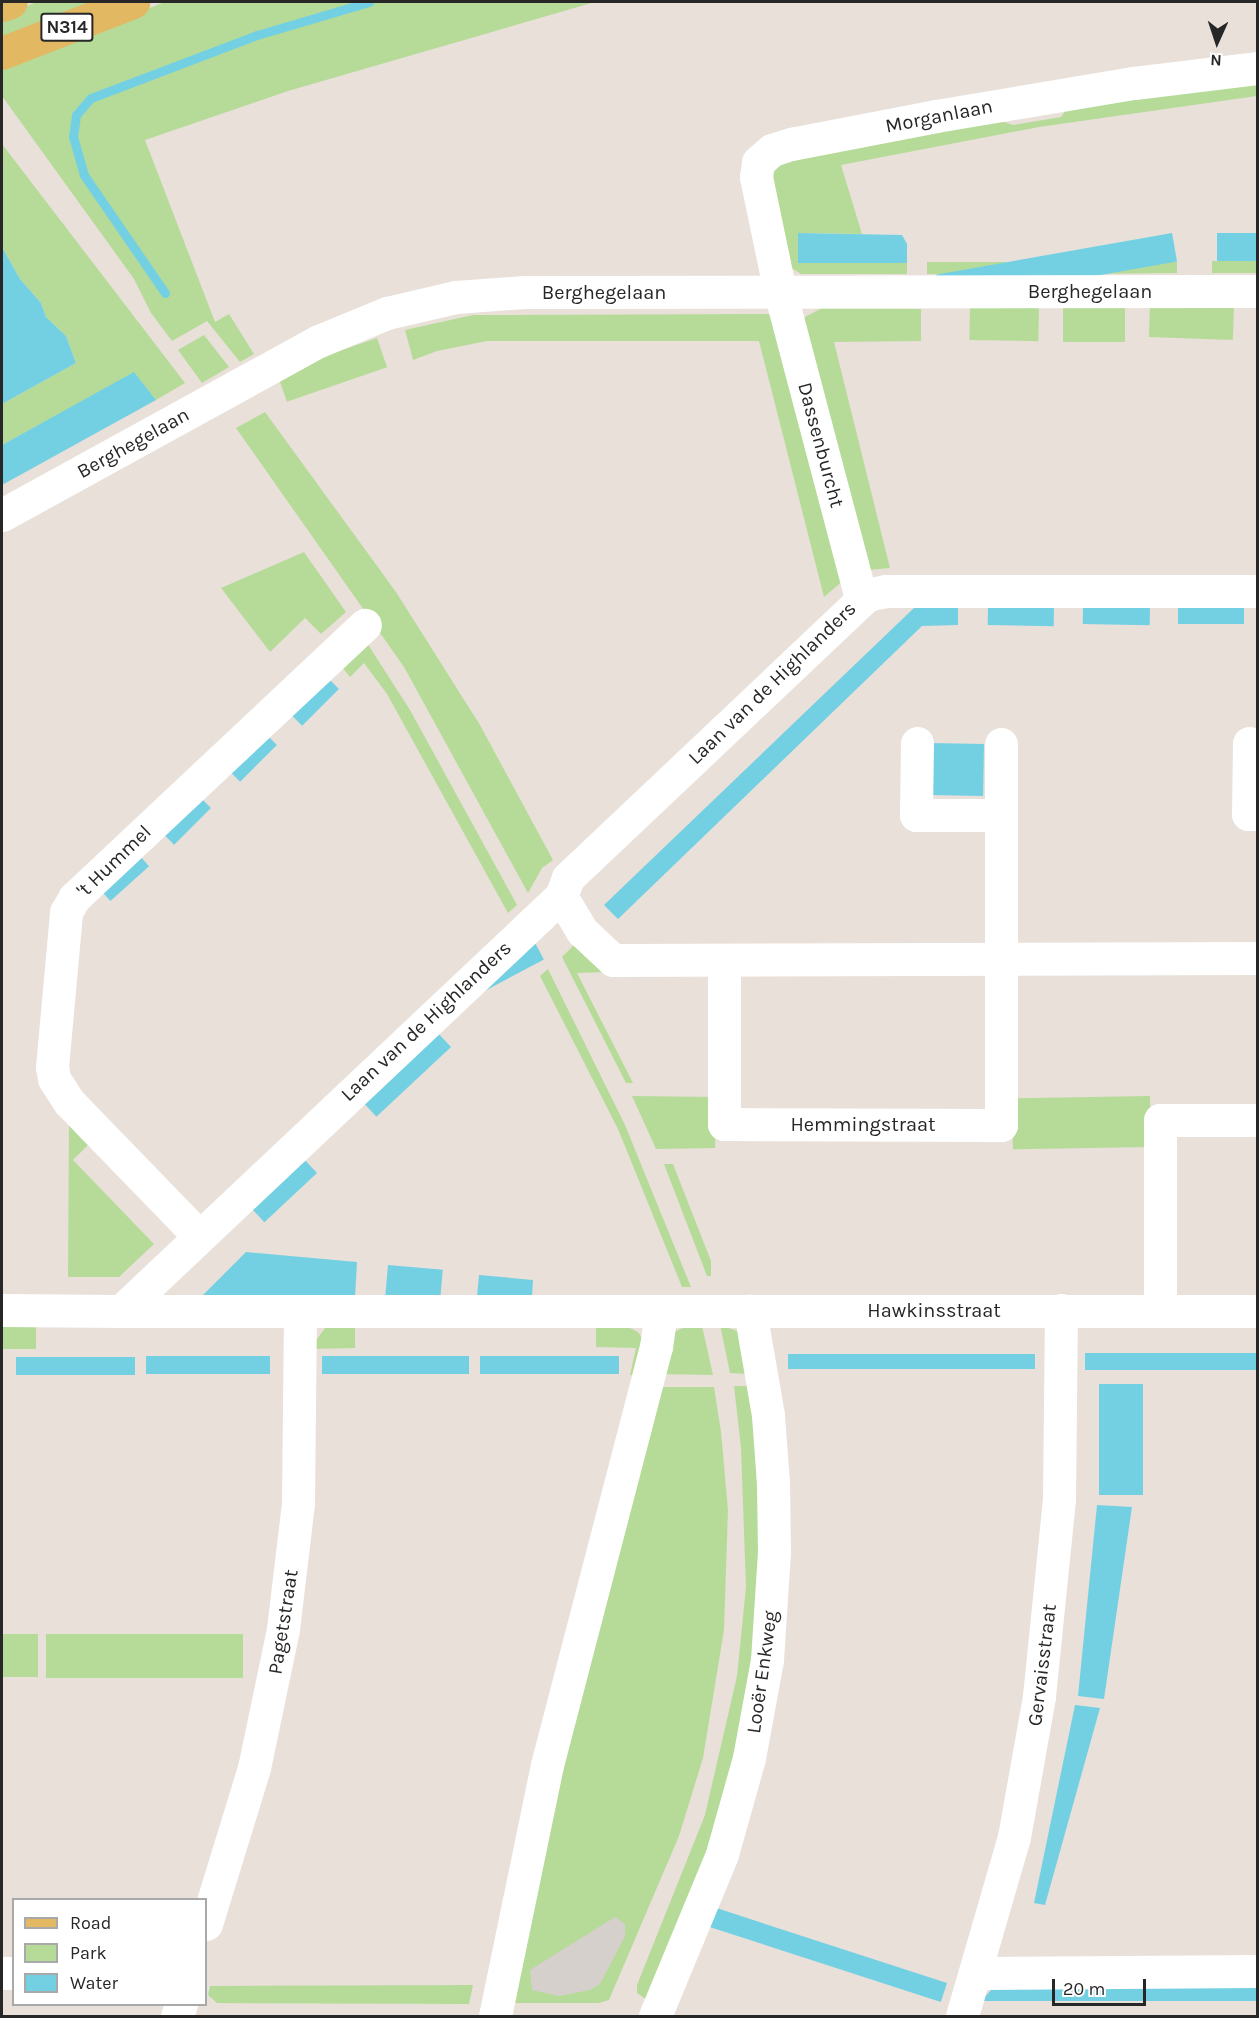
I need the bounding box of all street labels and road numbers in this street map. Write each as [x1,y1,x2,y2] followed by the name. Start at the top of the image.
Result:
[40,12,94,42] road number: N314
[883,94,995,138] street label: Morganlaan
[1028,279,1152,303] street label: Berghegelaan
[542,280,666,304] street label: Berghegelaan
[793,380,849,510] street label: Dassenburcht
[73,402,193,484] street label: Berghegelaan
[683,597,861,769] street label: Laan van de Highlanders
[72,820,156,902] street label: 't Hummel
[336,936,516,1106] street label: Laan van de Highlanders
[790,1112,936,1136] street label: Hemmingstraat
[867,1298,1001,1322] street label: Hawkinsstraat
[263,1568,303,1676] street label: Pagetstraat
[1023,1603,1061,1727] street label: Gervaisstraat
[741,1609,783,1735] street label: Looër Enkweg

